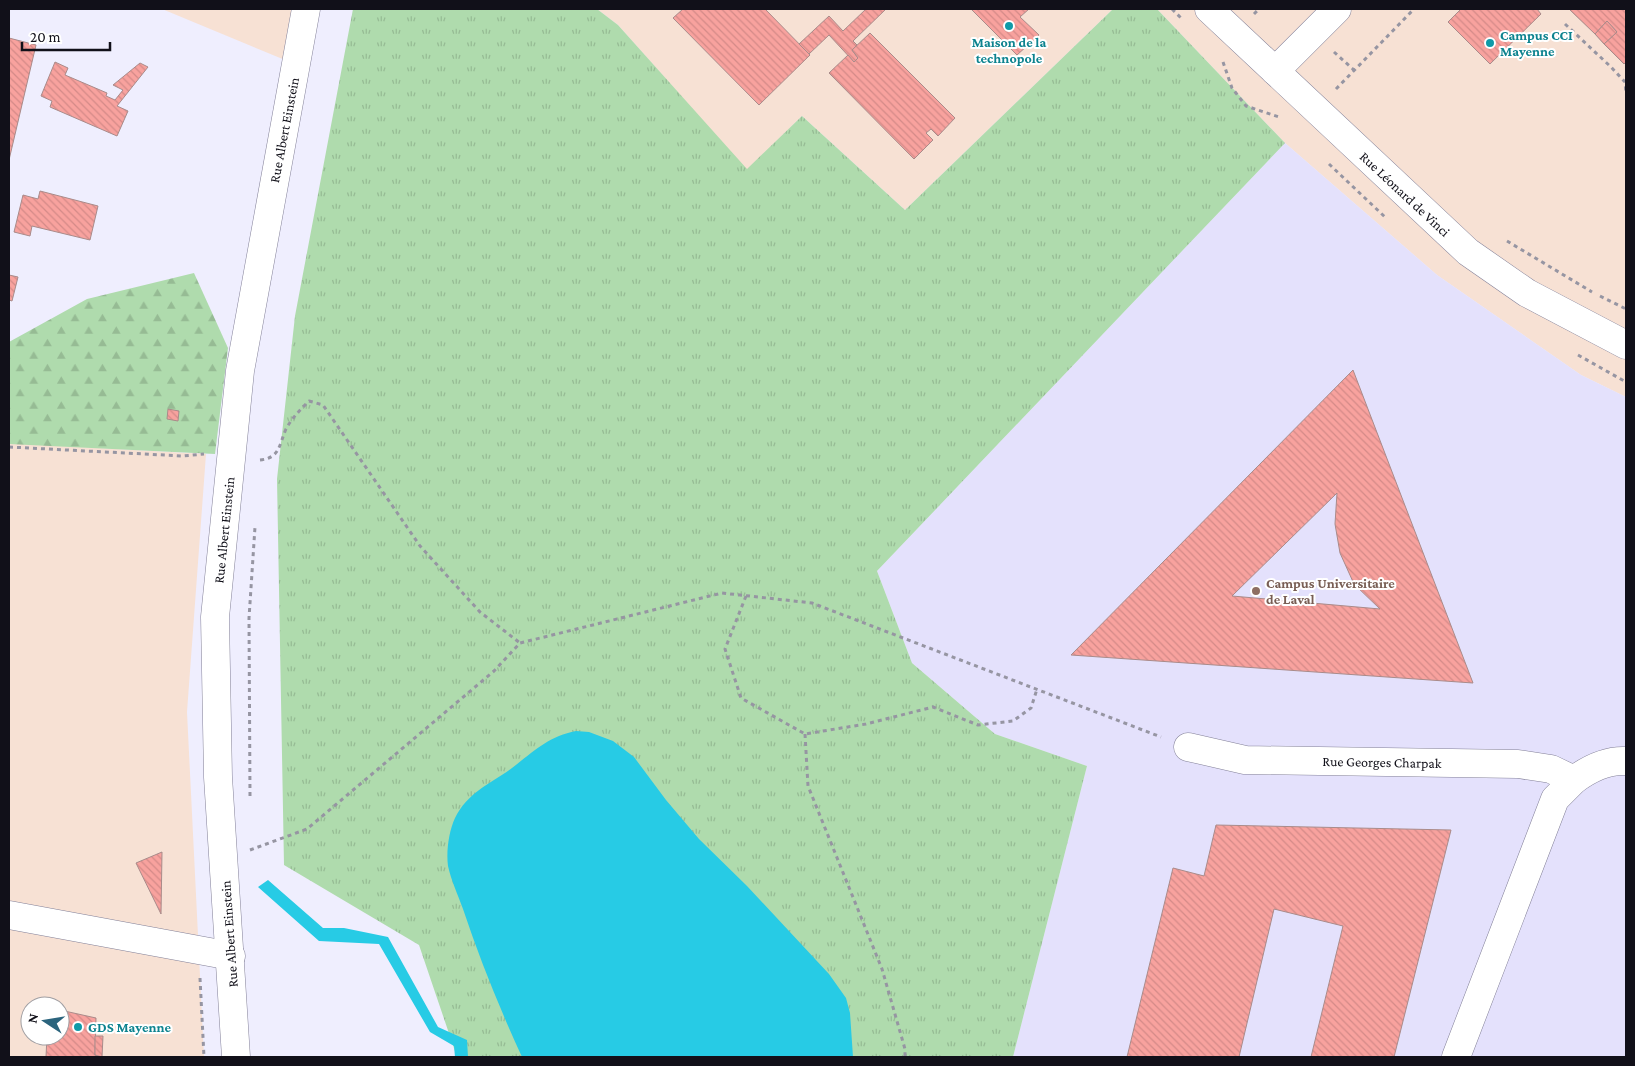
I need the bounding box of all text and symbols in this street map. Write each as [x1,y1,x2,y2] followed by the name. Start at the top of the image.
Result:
[22,20,110,52] scale bar
[1003,20,1015,32] marker: Maison de la technopole
[1500,27,1573,59] place label: Campus CCI Mayenne
[30,29,61,45] text: 20 m
[972,34,1046,66] place label: Maison de la technopole
[1484,37,1496,49] marker: Campus CCI Mayenne
[266,75,302,184] street label: Rue Albert Einstein
[1357,148,1454,240] street label: Rue Léonard de Vinci
[210,475,238,584] street label: Rue Albert Einstein
[1266,575,1395,607] place label: Campus Universitaire de Laval
[1250,585,1262,597] marker: Campus Universitaire de Laval
[1322,753,1442,771] street label: Rue Georges Charpak
[217,880,241,988] street label: Rue Albert Einstein
[20,996,70,1046] north arrow
[23,1012,41,1025] text: N
[88,1019,171,1035] place label: GDS Mayenne
[72,1021,84,1033] marker: GDS Mayenne

